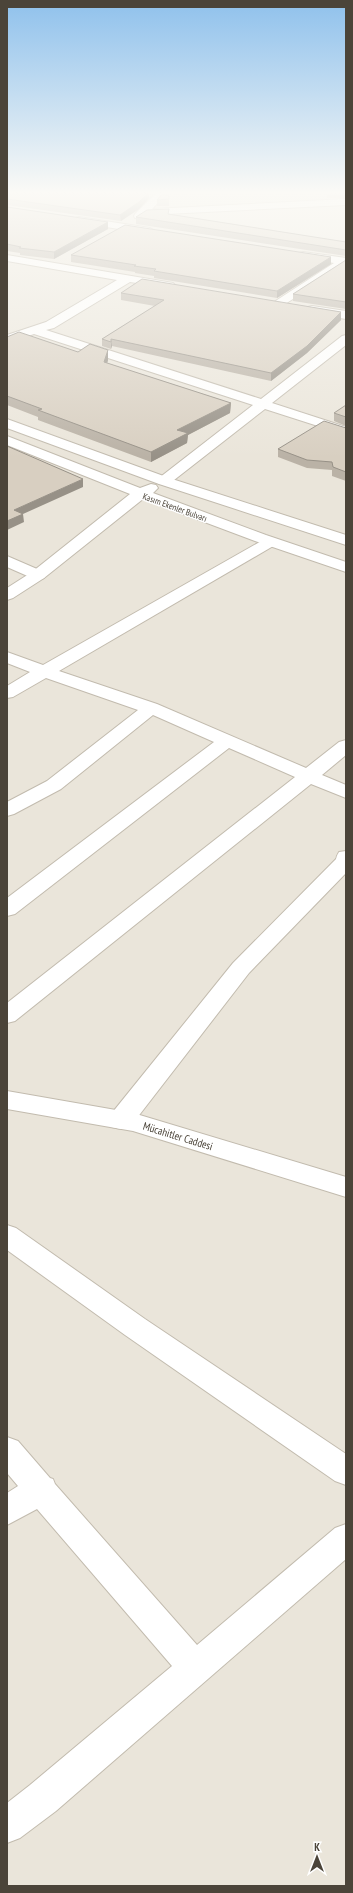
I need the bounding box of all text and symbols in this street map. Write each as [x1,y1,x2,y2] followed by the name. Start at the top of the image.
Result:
[141,490,209,524] street label: Kasım Ekenler Bulvarı
[141,1119,215,1153] street label: Mücahitler Caddesi
[297,1837,337,1877] north arrow
[314,1840,320,1854] text: K

